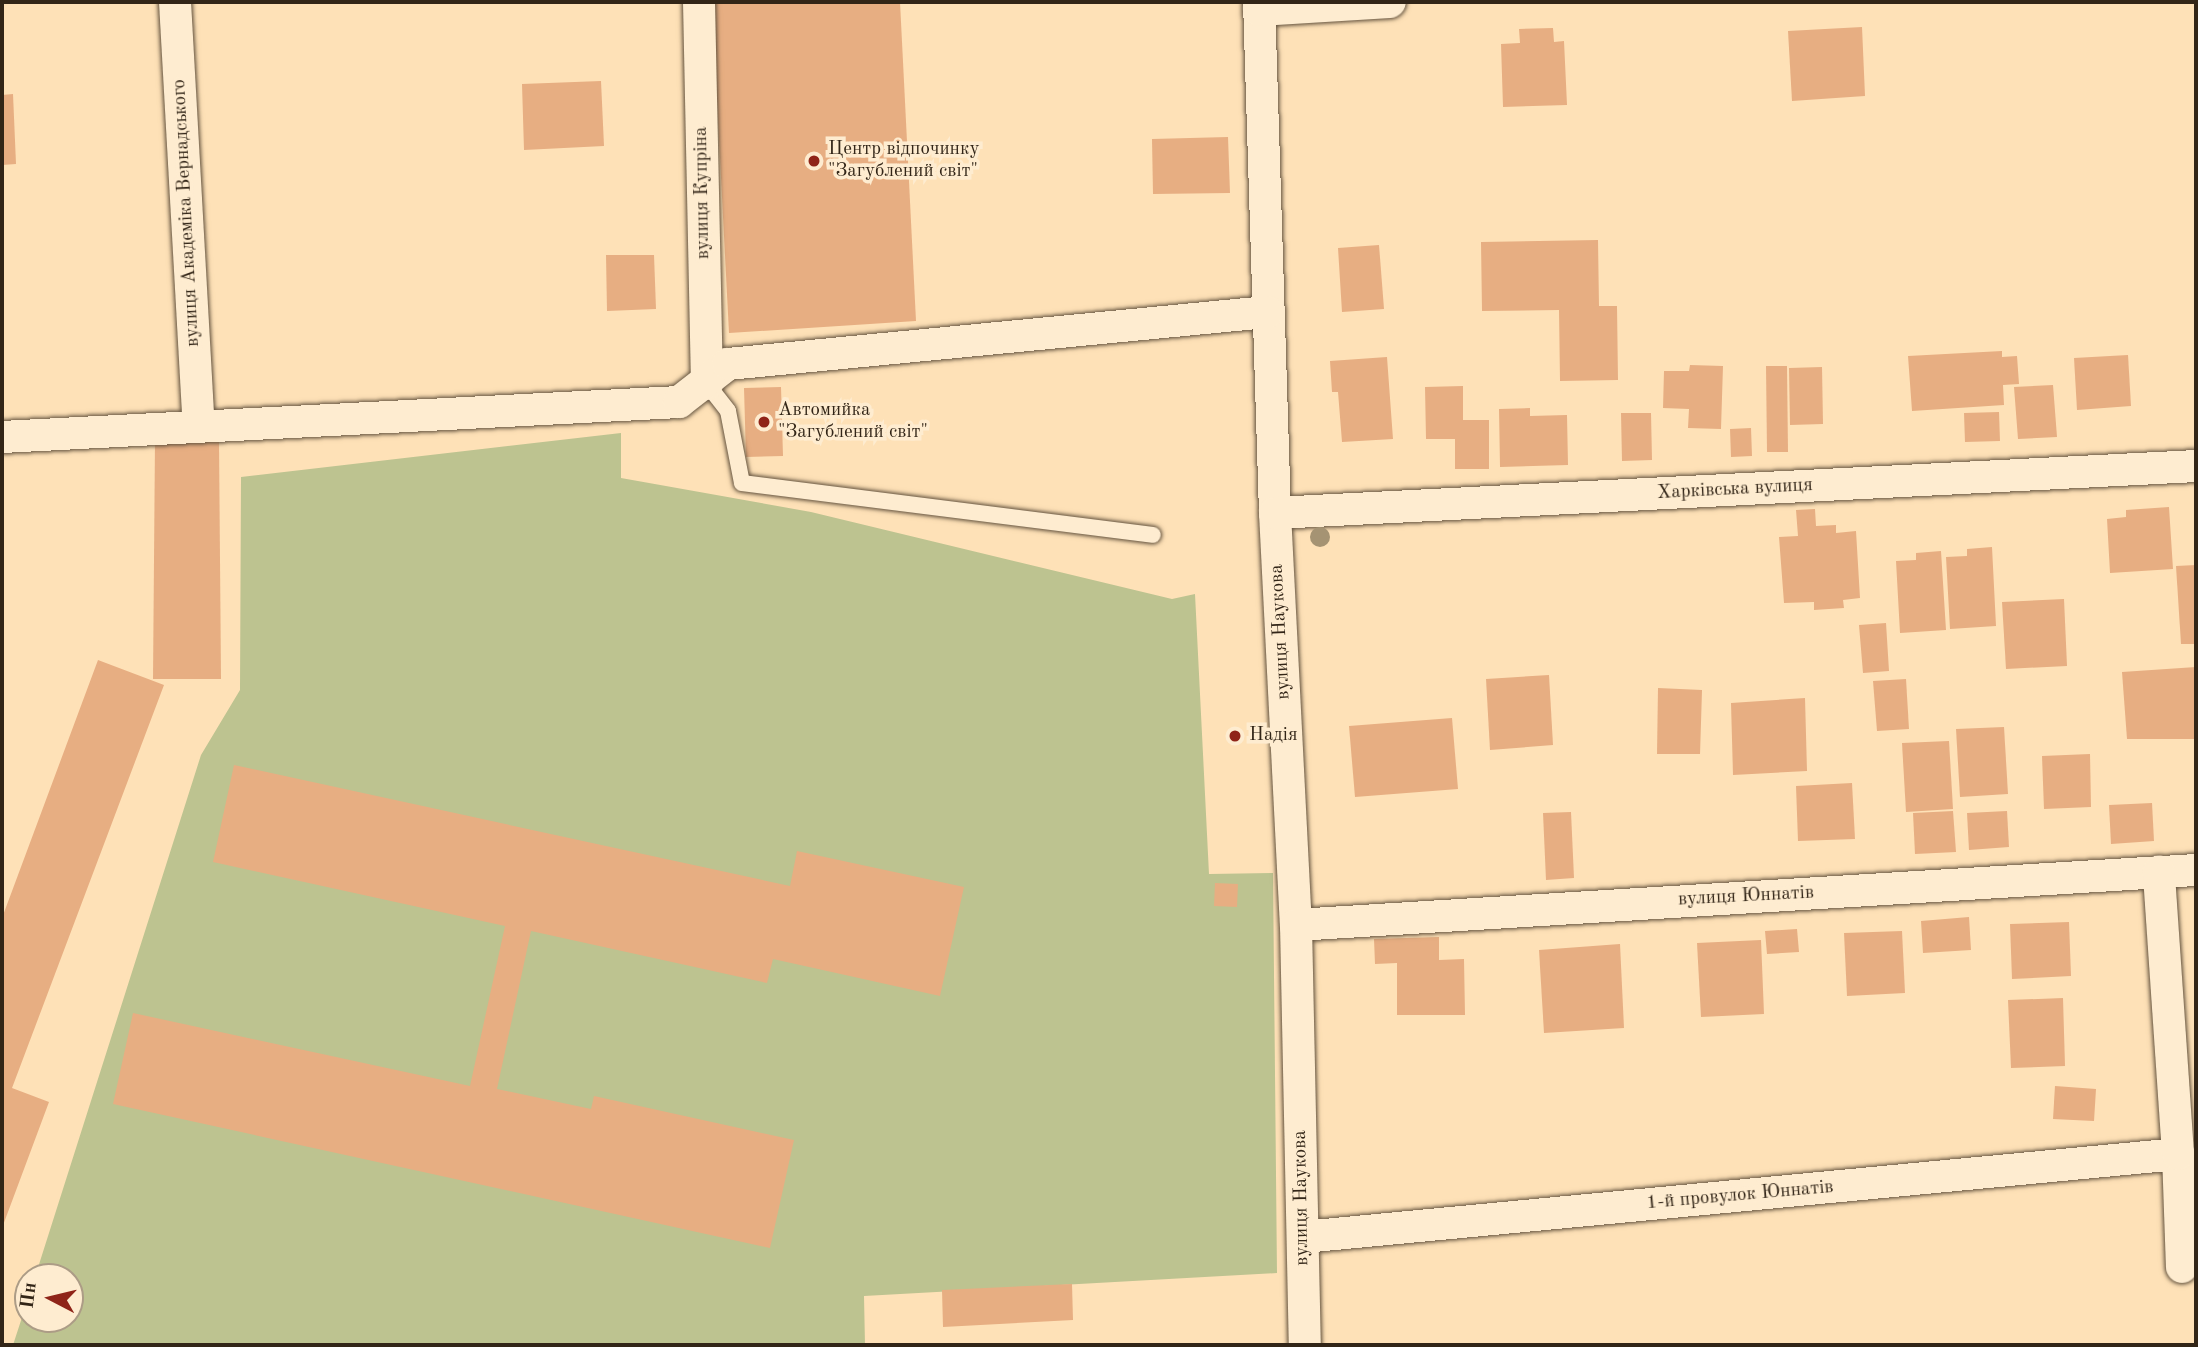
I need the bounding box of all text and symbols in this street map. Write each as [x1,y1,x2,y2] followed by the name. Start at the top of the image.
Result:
[169,79,205,347] street label: вулиця Академіка Вернадського
[690,127,716,259] street label: вулиця Купріна
[828,139,980,183] place label: Центр відпочинку "Загублений світ"
[806,153,822,169] marker: Центр відпочинку "Загублений світ"
[778,400,928,444] place label: Автомийка "Загублений світ"
[756,414,772,430] marker: Автомийка "Загублений світ"
[1657,475,1813,505] street label: Харківська вулиця
[1266,564,1296,700] street label: вулиця Наукова
[1249,725,1298,747] place label: Надія
[1227,728,1243,744] marker: Надія
[1677,882,1815,912] street label: вулиця Юннатів
[1289,1130,1315,1266] street label: вулиця Наукова
[1646,1176,1834,1216] street label: 1-й провулок Юннатів
[14,1263,84,1333] north arrow
[19,1281,41,1310] text: Пн

